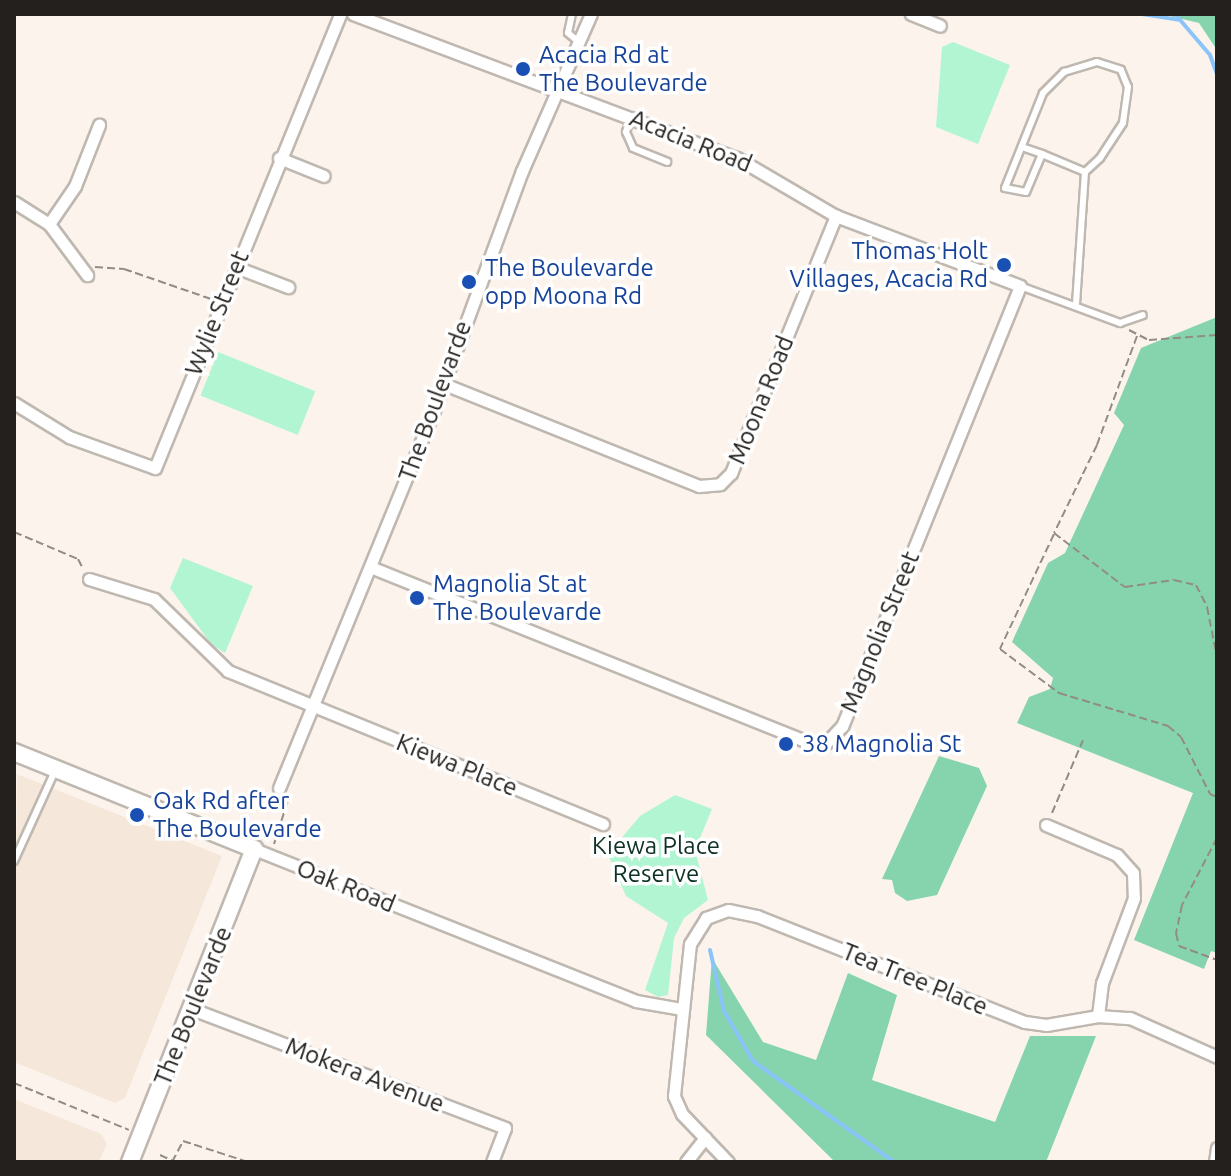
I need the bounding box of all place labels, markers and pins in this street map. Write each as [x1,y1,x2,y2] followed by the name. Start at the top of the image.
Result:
[539,41,708,97] place label: Acacia Rd at The Boulevarde
[514,60,532,78] marker: Acacia Rd at The Boulevarde
[790,237,988,293] place label: Thomas Holt Villages, Acacia Rd
[485,254,654,310] place label: The Boulevarde opp Moona Rd
[995,256,1013,274] marker: Thomas Holt Villages, Acacia Rd
[460,273,478,291] marker: The Boulevarde opp Moona Rd
[433,570,602,626] place label: Magnolia St at The Boulevarde
[408,589,426,607] marker: Magnolia St at The Boulevarde
[802,730,961,758] place label: 38 Magnolia St
[777,735,795,753] marker: 38 Magnolia St
[153,787,322,843] place label: Oak Rd after The Boulevarde
[128,806,146,824] marker: Oak Rd after The Boulevarde

